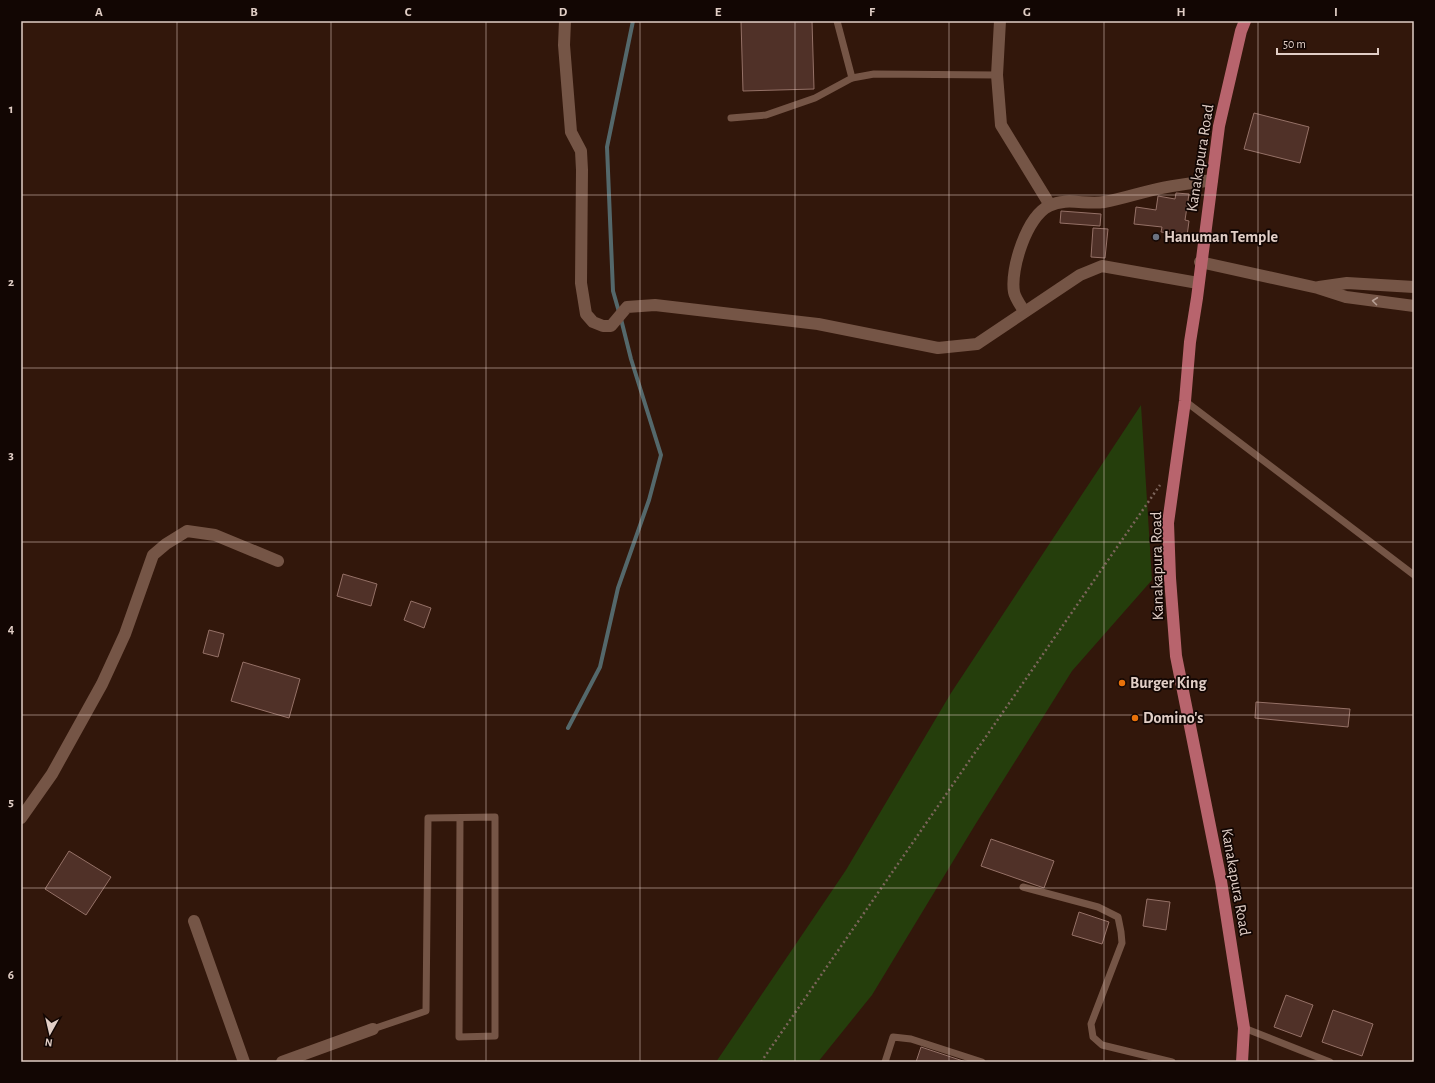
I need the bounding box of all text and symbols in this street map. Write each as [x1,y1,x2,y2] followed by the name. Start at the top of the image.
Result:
[95,6,103,19] text: A
[250,6,258,19] text: B
[405,6,412,19] text: C
[559,6,568,19] text: D
[715,6,722,19] text: E
[869,6,876,19] text: F
[1023,6,1031,19] text: G
[1176,6,1186,19] text: H
[1334,6,1338,19] text: I
[1277,30,1378,56] scale bar
[1283,38,1306,50] text: 50 m
[9,103,13,116] text: 1
[1184,103,1216,213] street label: Kanakapura Road
[1164,229,1279,245] place label: Hanuman Temple
[1151,232,1161,242] marker: Hanuman Temple
[8,276,14,289] text: 2
[1372,297,1378,306] one-way arrow
[8,449,14,462] text: 3
[1148,511,1166,621] street label: Kanakapura Road
[8,623,15,636] text: 4
[1130,675,1207,691] place label: Burger King
[1117,678,1127,688] marker: Burger King
[1143,710,1203,726] place label: Domino's
[1130,713,1140,723] marker: Domino's
[8,796,14,809] text: 5
[1219,827,1253,937] street label: Kanakapura Road
[8,969,14,982] text: 6
[30,1013,70,1053] north arrow
[44,1036,53,1048] text: N

